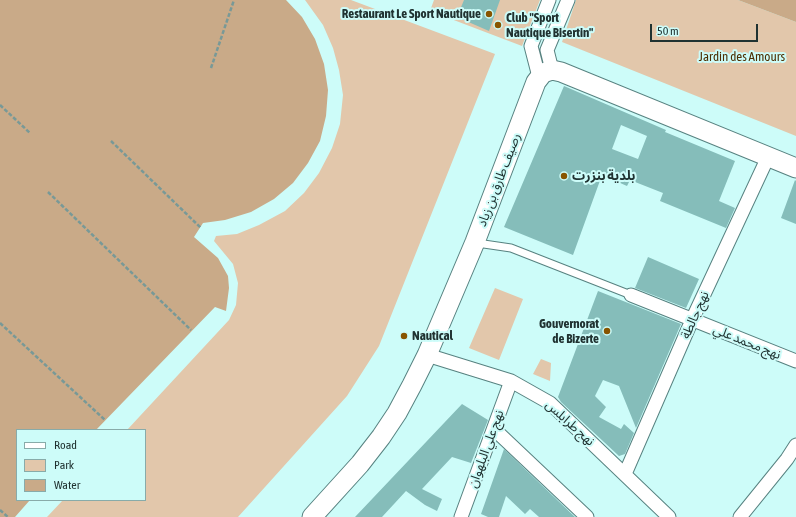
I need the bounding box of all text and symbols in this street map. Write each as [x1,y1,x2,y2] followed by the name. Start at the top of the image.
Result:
[342,6,481,22] place label: Restaurant Le Sport Nautique
[484,9,494,19] marker: Restaurant Le Sport Nautique
[506,10,593,41] place label: Club "Sport Nautique Bisertin"
[652,16,760,42] scale bar
[493,20,503,30] marker: Club "Sport Nautique Bisertin"
[657,24,679,38] text: 50 m
[699,49,785,65] park label: Jardin des Amours
[474,131,524,229] street label: رصيف طارق بن زياد
[572,168,635,184] place label: بلدية بنزرت
[559,171,569,181] marker: بلدية بنزرت
[678,289,712,341] street label: نهج جالطة
[539,316,599,347] place label: Gouvernorat de Bizerte
[711,321,783,363] street label: نهج محمد علي
[602,326,612,336] marker: Gouvernorat de Bizerte
[412,328,453,344] place label: Nautical
[399,331,409,341] marker: Nautical
[542,397,598,449] street label: نهج طرابلس
[465,408,507,490] street label: نهج علي البلهوان
[16,429,146,501] legend
[54,438,77,452] text: Road
[54,458,74,472] text: Park
[54,478,80,492] text: Water

